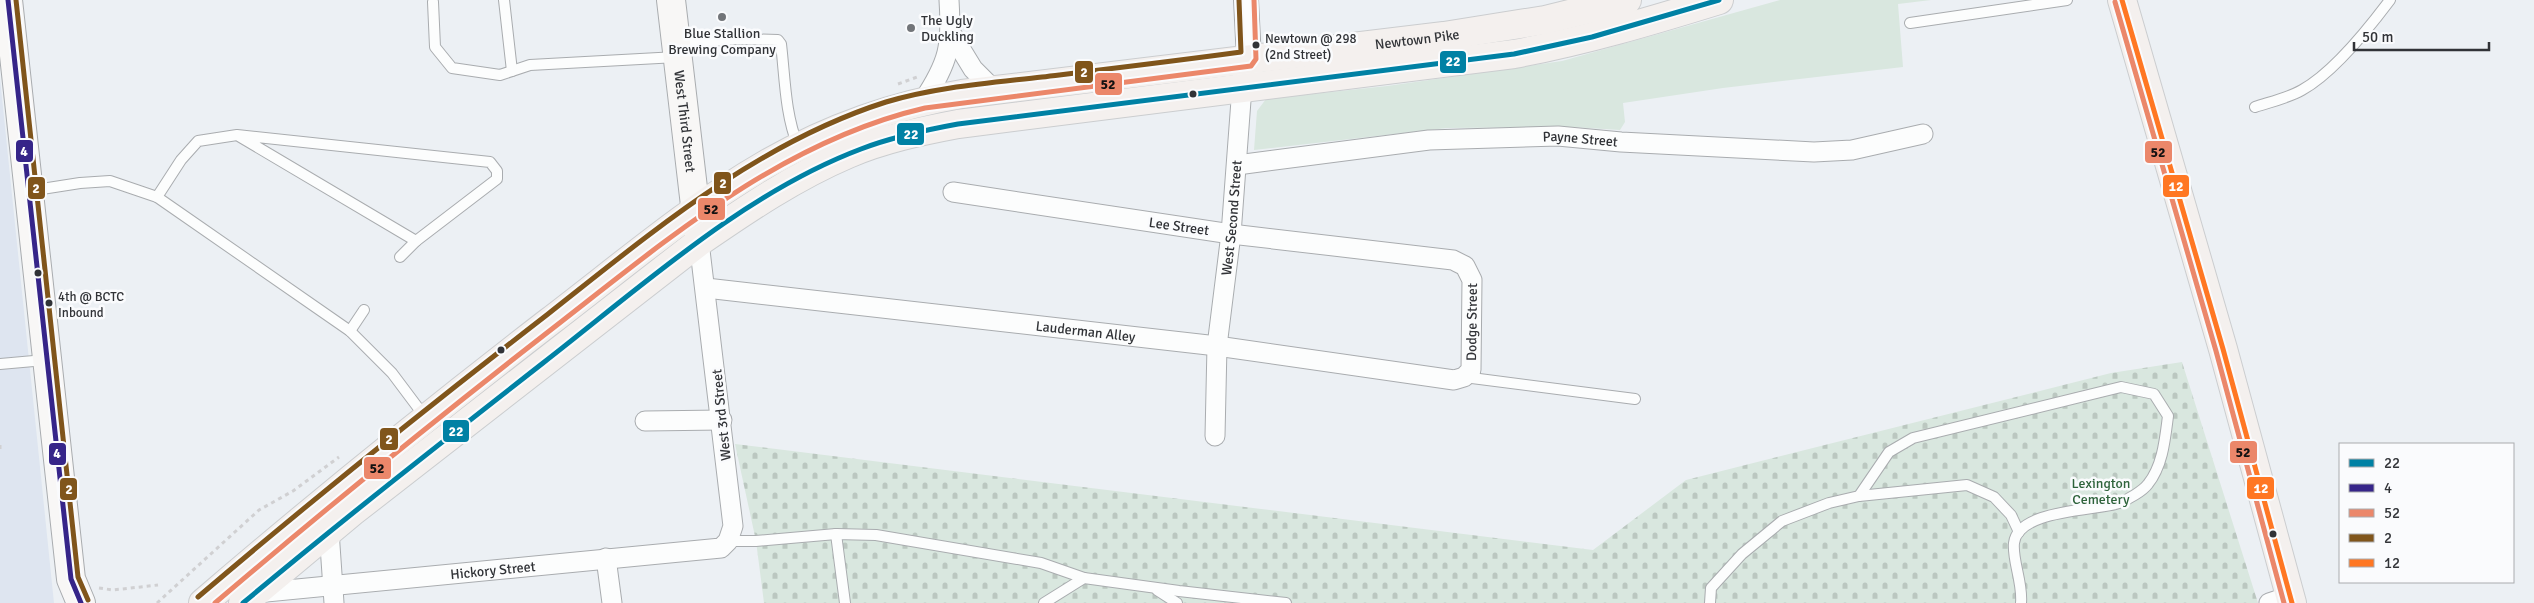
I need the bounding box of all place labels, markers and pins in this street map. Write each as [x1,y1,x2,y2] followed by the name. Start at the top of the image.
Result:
[716,11,728,23] marker: Blue Stallion Brewing Company
[921,12,974,45] place label: The Ugly Duckling
[905,22,917,34] marker: The Ugly Duckling
[668,25,776,58] place label: Blue Stallion Brewing Company
[1265,31,1356,63] place label: Newtown @ 298 (2nd Street)
[1251,40,1261,50] marker: Newtown @ 298 (2nd Street)
[1188,89,1198,99] unlabelled marker
[33,268,43,278] unlabelled marker
[58,289,124,321] place label: 4th @ BCTC Inbound
[44,298,54,308] marker: 4th @ BCTC Inbound
[496,345,506,355] unlabelled marker
[2268,529,2278,539] unlabelled marker

